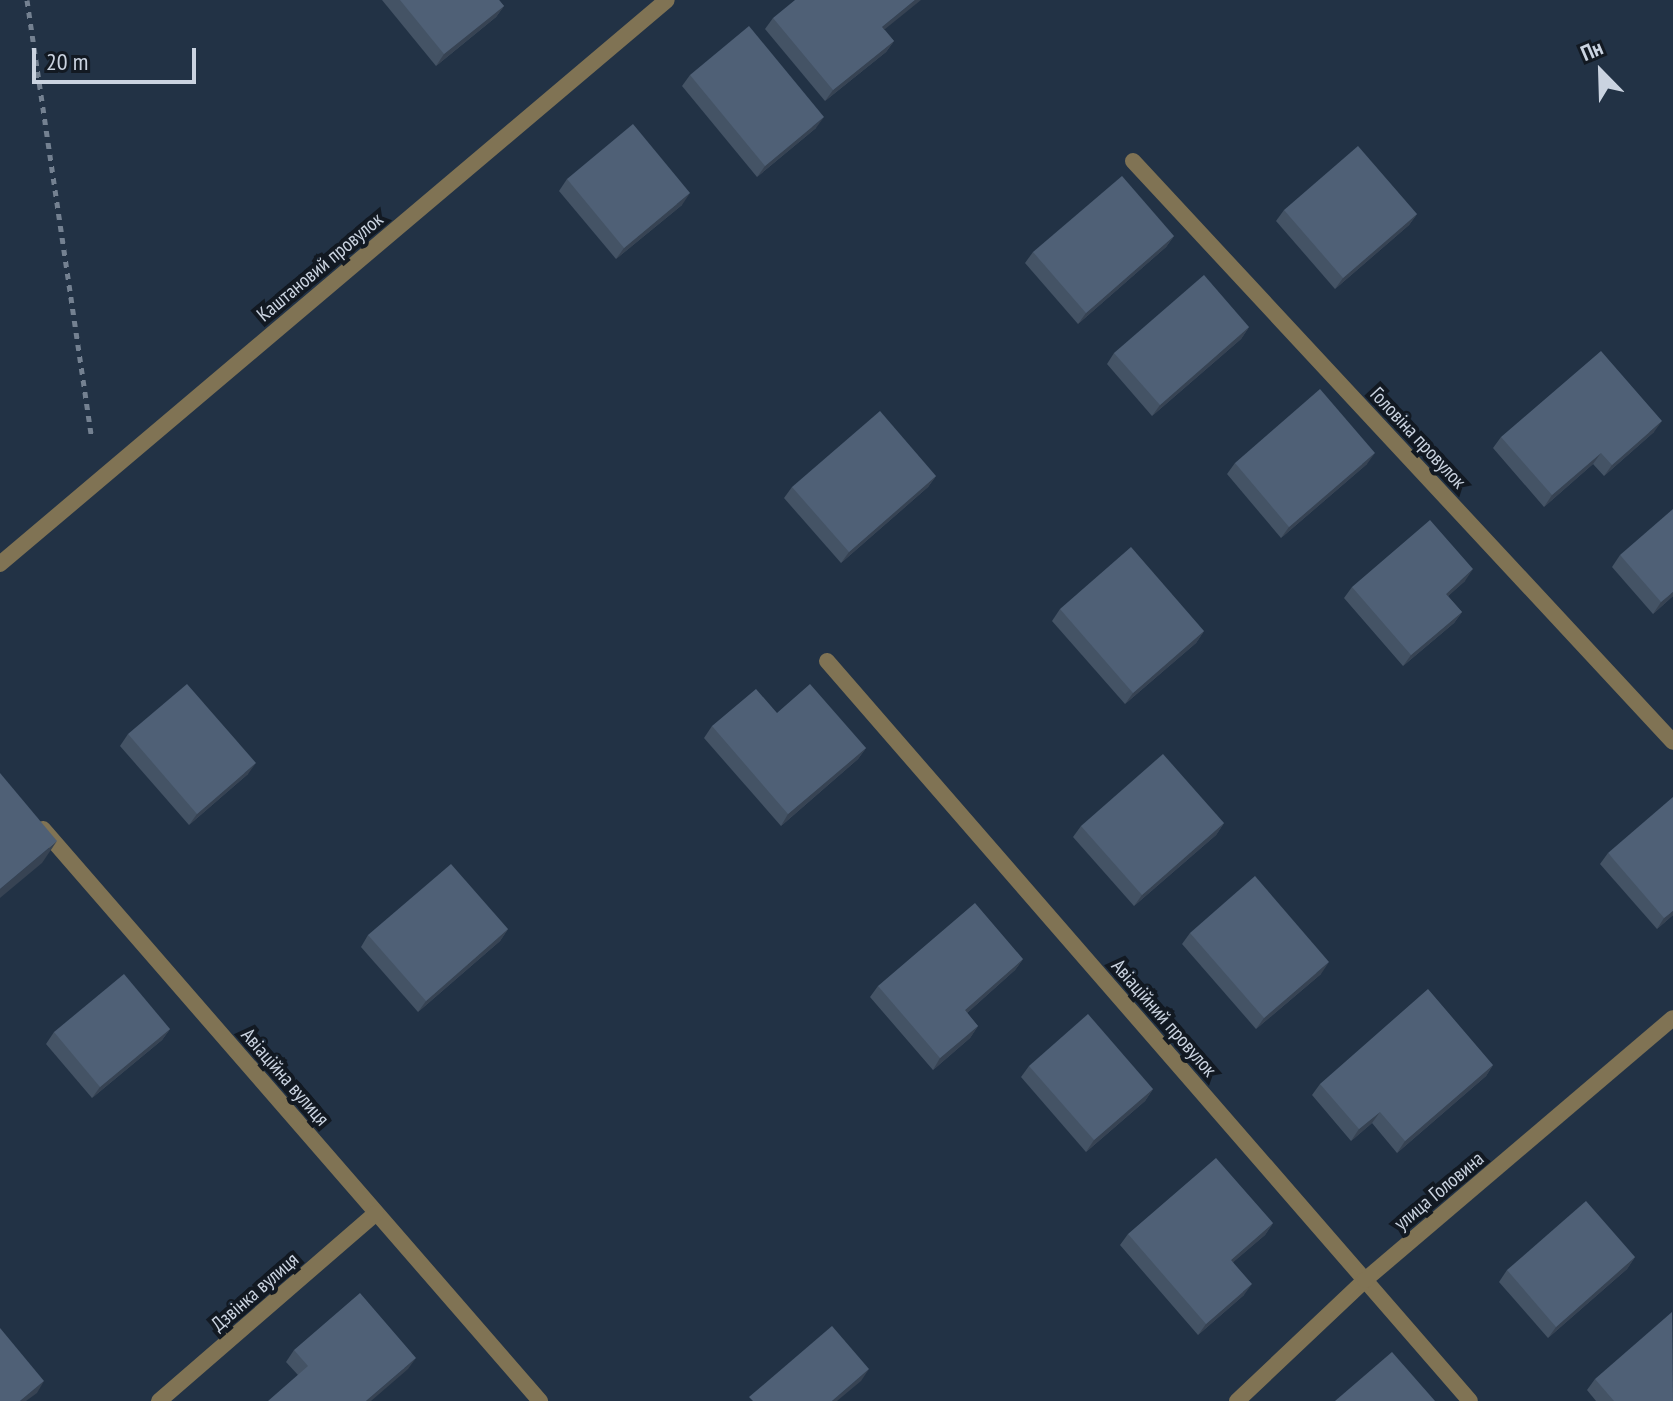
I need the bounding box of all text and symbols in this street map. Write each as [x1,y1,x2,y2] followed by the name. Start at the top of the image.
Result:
[36,32,200,82] scale bar
[1561,32,1641,112] north arrow
[1576,33,1607,67] text: Пн
[46,46,88,77] text: 20 m
[252,207,388,327] street label: Каштановий провулок
[1365,382,1471,494] street label: Головіна провулок
[1106,954,1222,1082] street label: Авіаційний провулок
[236,1023,334,1131] street label: Авіаційна вулиця
[1389,1147,1489,1235] street label: улица Головина
[206,1248,304,1336] street label: Дзвінка вулиця

